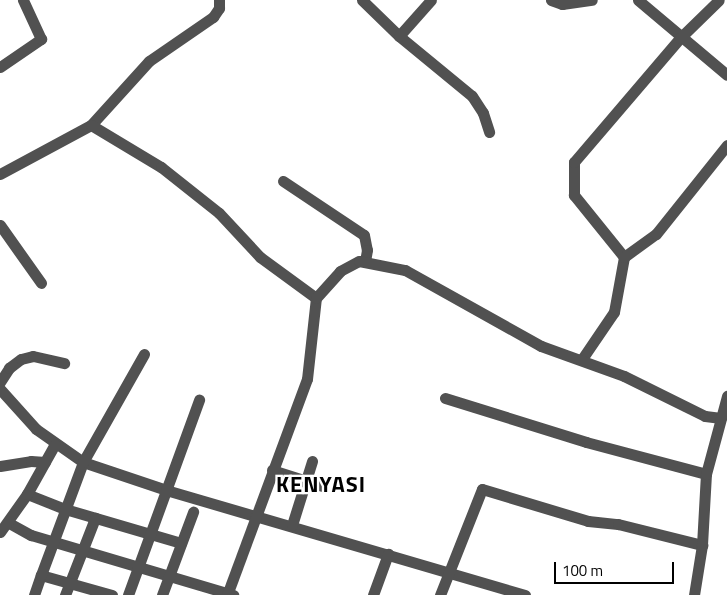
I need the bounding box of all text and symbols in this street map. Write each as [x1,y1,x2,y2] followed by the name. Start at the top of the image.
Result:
[275,472,367,498] district label: KENYASI
[557,552,677,584] scale bar
[562,559,603,582] text: 100 m

